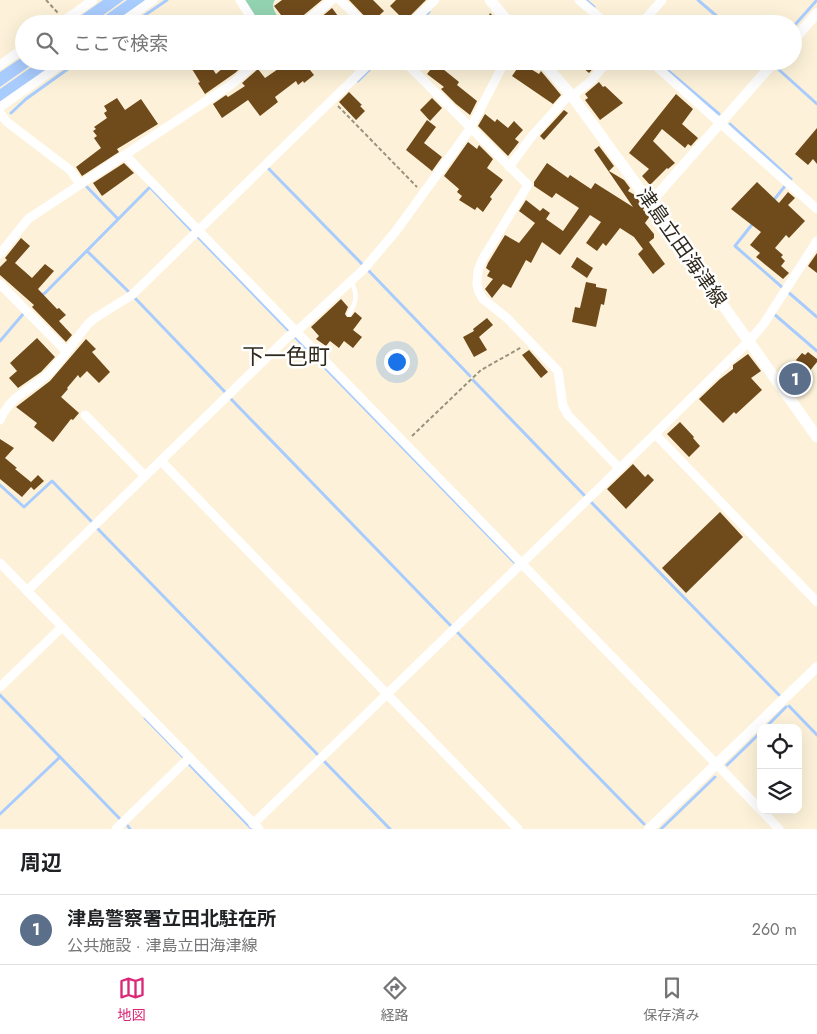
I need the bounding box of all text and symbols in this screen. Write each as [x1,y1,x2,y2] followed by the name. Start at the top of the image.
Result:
[15,15,802,70] search box
[33,29,61,57] icon: search
[73,30,168,57] text: ここで検索
[630,182,734,313] street label: 津島立田海津線
[242,340,330,372] district label: 下一色町
[384,349,410,375] your location
[779,360,811,398] pin: 1
[757,724,802,814] map controls
[757,724,802,769] button: locate
[757,769,802,814] button: layers
[20,848,62,878] text: 周辺
[67,905,276,932] text: 津島警察署立田北駐在所
[32,918,40,941] text: 1
[752,918,797,941] text: 260 m
[67,934,257,957] text: 公共施設 · 津島立田海津線
[118,974,146,1025] tab: 地図
[381,974,409,1025] tab: 経路
[644,974,700,1025] tab: 保存済み

